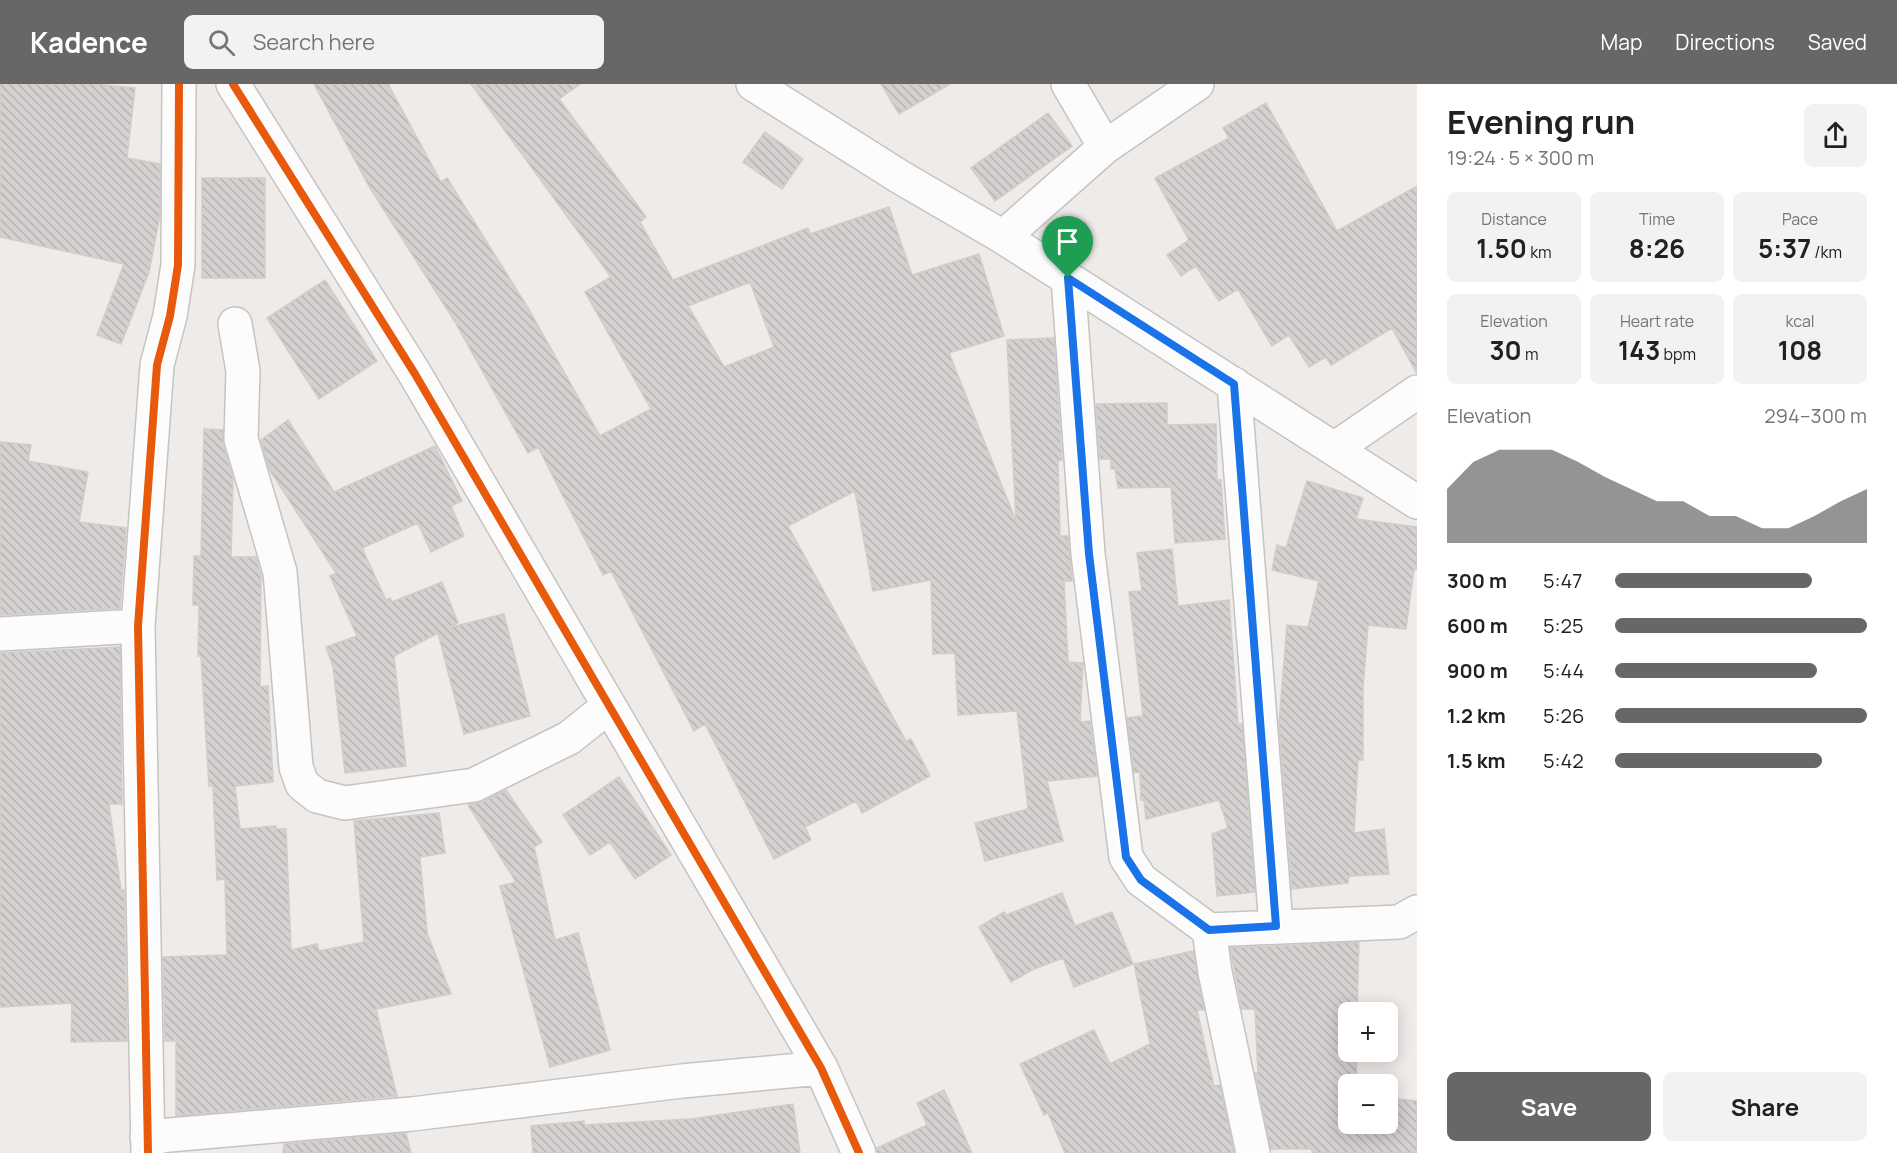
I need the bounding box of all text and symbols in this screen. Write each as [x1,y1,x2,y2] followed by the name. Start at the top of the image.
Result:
[184,15,604,69] search box
[30,23,148,61] text: Kadence
[205,26,238,59] icon: search
[253,27,375,57] text: Search here
[1601,28,1642,56] text: Map
[1675,28,1775,56] text: Directions
[1808,28,1867,56] text: Saved
[1447,99,1635,144] text: Evening run
[1804,104,1867,167] button: share
[1447,144,1594,171] text: 19:24 · 5 × 300 m
[1481,208,1547,230] text: Distance
[1639,208,1675,230] text: Time
[1782,208,1818,230] text: Pace
[1042,216,1093,278] pin
[1051,225,1084,258] icon: arrive
[1476,230,1527,266] text: 1.50
[1629,230,1685,266] text: 8:26
[1758,230,1811,266] text: 5:37
[1527,241,1552,263] text: km
[1811,241,1842,263] text: /km
[1480,310,1548,332] text: Elevation
[1620,310,1694,332] text: Heart rate
[1785,310,1815,332] text: kcal
[1489,332,1522,368] text: 30
[1618,332,1660,368] text: 143
[1778,332,1822,368] text: 108
[1522,343,1539,365] text: m
[1660,343,1696,365] text: bpm
[1447,402,1531,429] text: Elevation
[1764,402,1867,429] text: 294–300 m
[1447,567,1507,594] text: 300 m
[1543,567,1582,594] text: 5:47
[1447,612,1508,639] text: 600 m
[1543,612,1583,639] text: 5:25
[1447,657,1508,684] text: 900 m
[1543,657,1584,684] text: 5:44
[1447,702,1506,729] text: 1.2 km
[1543,702,1584,729] text: 5:26
[1447,747,1506,774] text: 1.5 km
[1543,747,1584,774] text: 5:42
[1338,1002,1398,1134] map controls
[1338,1002,1398,1062] button: +
[1447,1072,1651,1141] button: Save
[1663,1072,1867,1141] button: Share
[1338,1074,1398,1134] button: −

